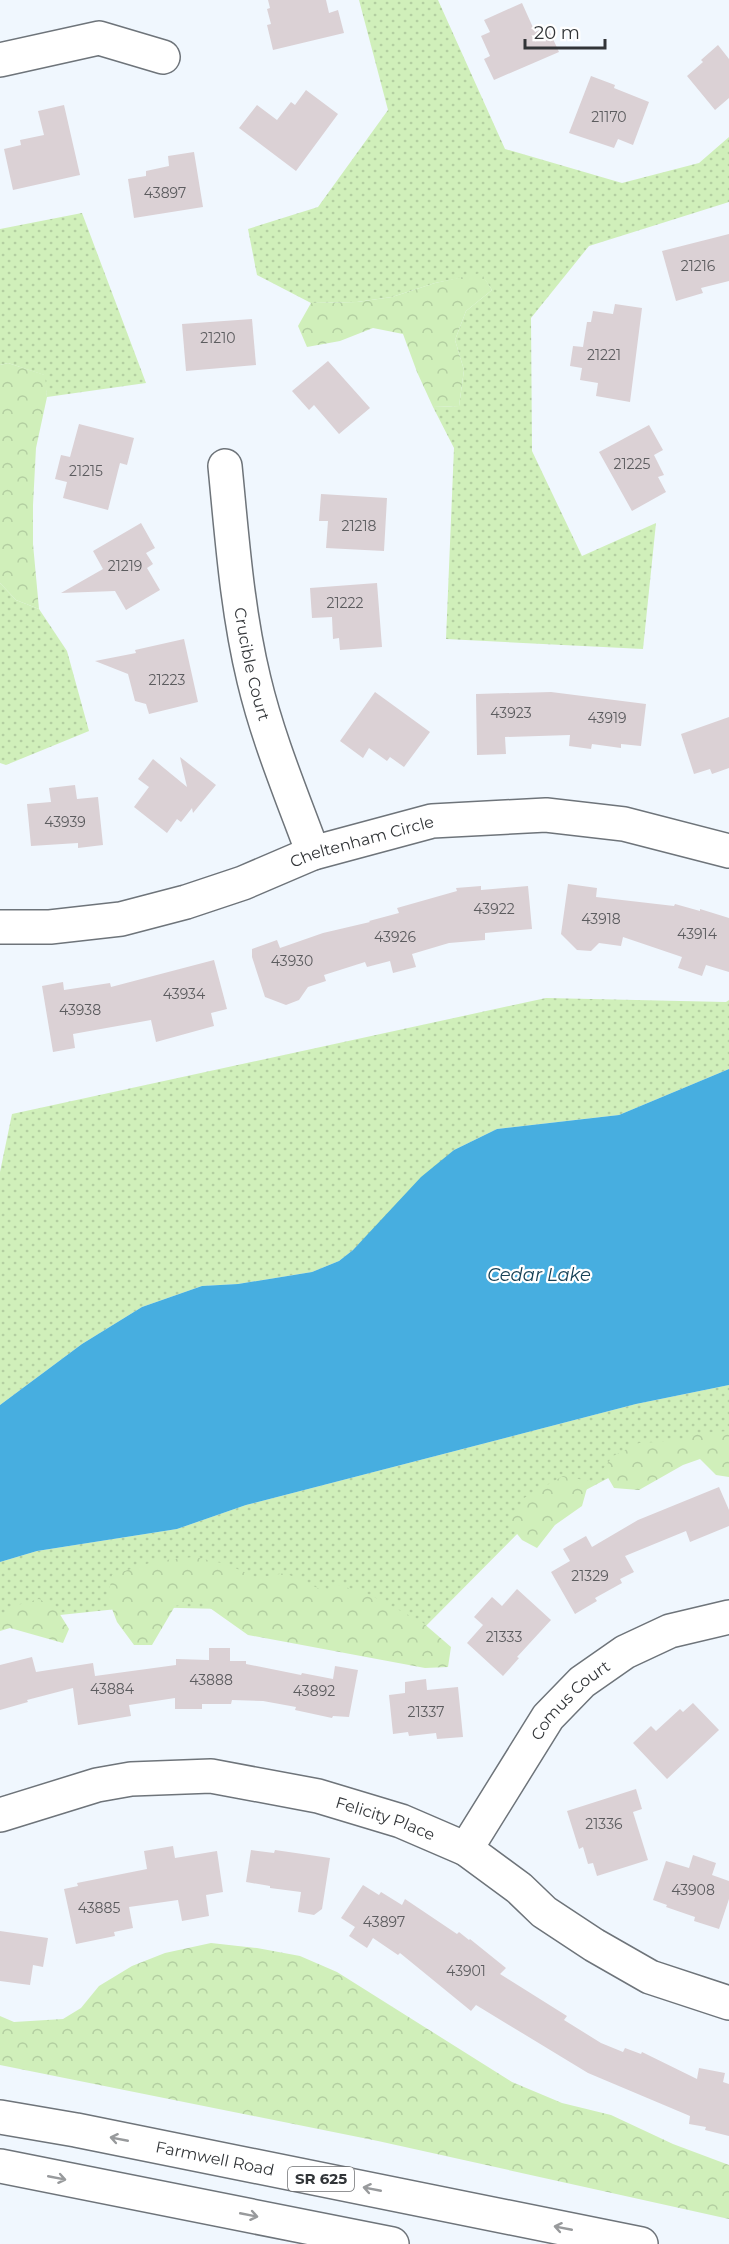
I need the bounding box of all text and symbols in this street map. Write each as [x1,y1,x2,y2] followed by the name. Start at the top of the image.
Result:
[525,12,604,50] scale bar
[534,22,580,44] text: 20 m
[591,108,627,126] house number: 21170
[144,184,186,202] house number: 43897
[681,257,716,275] house number: 21216
[200,329,236,347] house number: 21210
[587,346,621,364] house number: 21221
[614,455,650,473] house number: 21225
[69,462,103,480] house number: 21215
[342,517,377,535] house number: 21218
[108,557,142,575] house number: 21219
[327,594,363,612] house number: 21222
[230,606,274,724] street label: Crucible Court
[149,671,186,689] house number: 21223
[490,704,532,722] house number: 43923
[587,709,627,727] house number: 43919
[287,812,436,872] street label: Cheltenham Circle
[44,813,86,831] house number: 43939
[473,900,515,918] house number: 43922
[581,910,621,928] house number: 43918
[677,925,718,943] house number: 43914
[374,928,416,946] house number: 43926
[271,952,313,970] house number: 43930
[163,985,206,1003] house number: 43934
[59,1001,101,1019] house number: 43938
[487,1264,591,1286] water label: Cedar Lake
[571,1567,609,1585] house number: 21329
[486,1628,522,1646] house number: 21333
[527,1656,614,1744] street label: Comus Court
[189,1671,233,1689] house number: 43888
[90,1680,135,1698] house number: 43884
[293,1682,335,1700] house number: 43892
[408,1703,444,1721] house number: 21337
[333,1793,438,1845] street label: Felicity Place
[585,1815,623,1833] house number: 21336
[671,1881,715,1899] house number: 43908
[78,1899,120,1917] house number: 43885
[363,1913,405,1931] house number: 43897
[446,1962,486,1980] house number: 43901
[109,2132,128,2144] one-way arrow
[154,2137,276,2180] street label: Farmwell Road
[288,2167,354,2191] road number: SR 625
[47,2173,67,2184] one-way arrow
[362,2183,381,2195] one-way arrow
[239,2210,258,2221] one-way arrow
[553,2222,573,2233] one-way arrow

